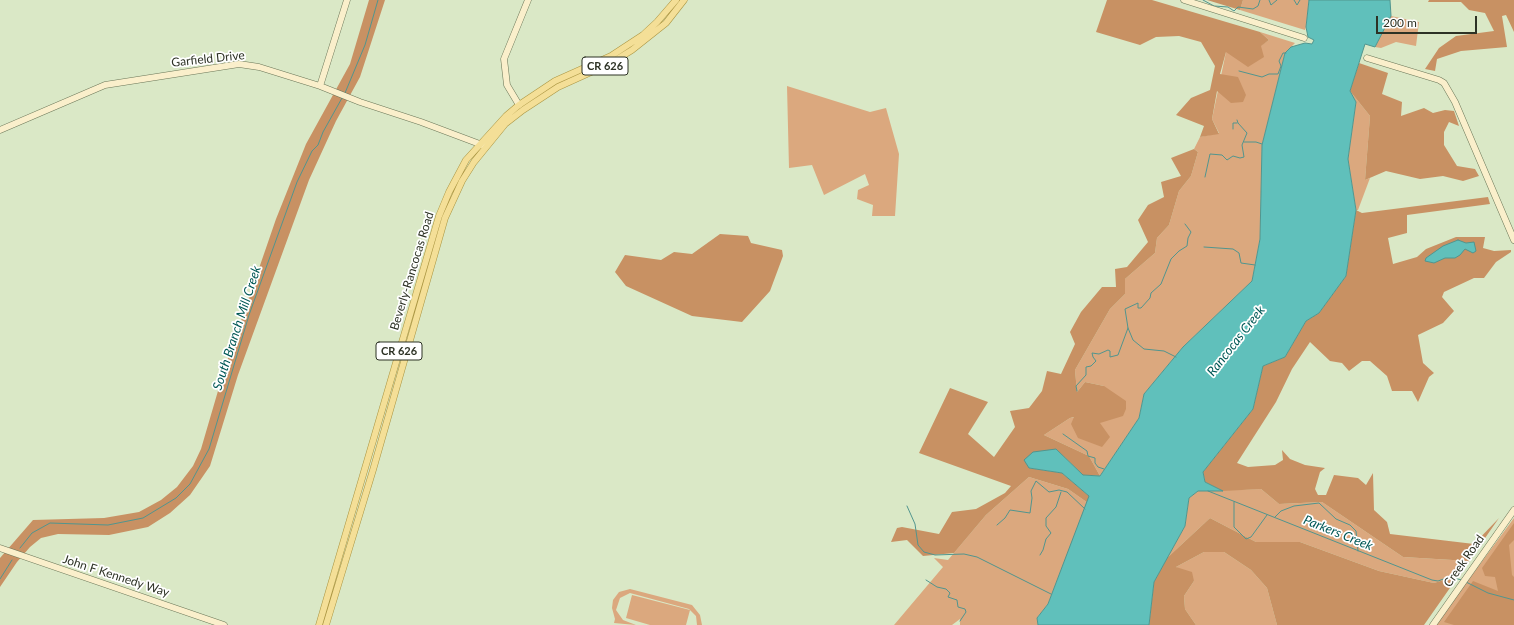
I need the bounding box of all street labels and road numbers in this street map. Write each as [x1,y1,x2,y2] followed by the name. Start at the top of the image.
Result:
[171,48,245,70] street label: Garfield Drive
[582,57,628,75] road number: CR 626
[387,210,437,332] street label: Beverly-Rancocas Road
[376,342,422,360] road number: CR 626
[1441,532,1487,590] street label: Creek Road
[61,552,171,600] street label: John F Kennedy Way

